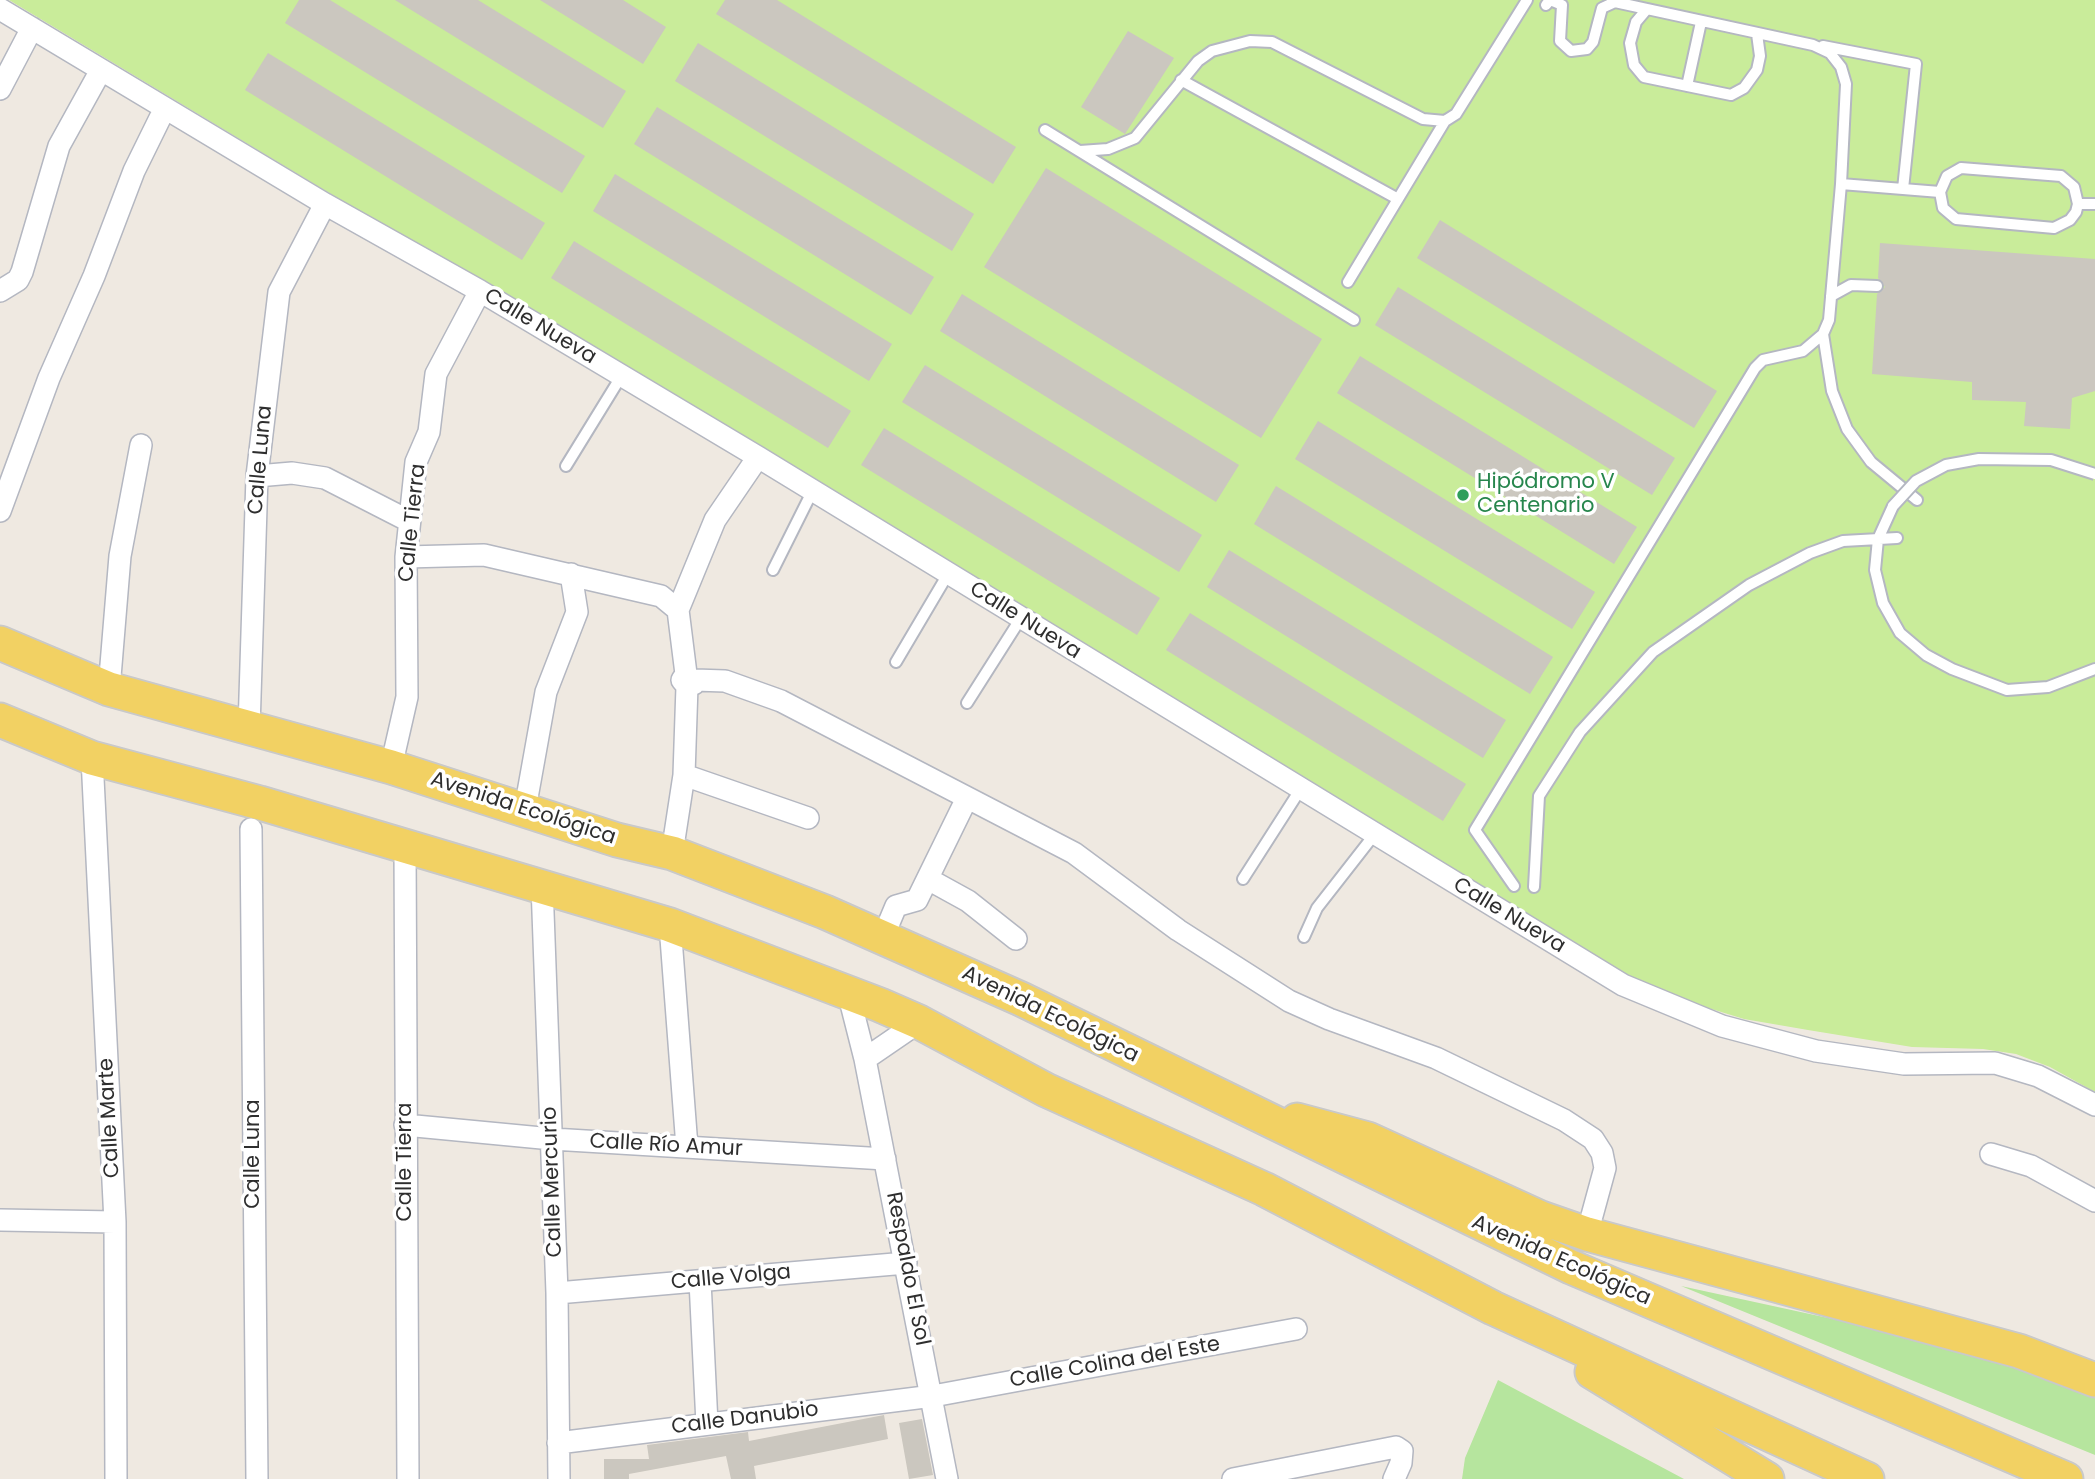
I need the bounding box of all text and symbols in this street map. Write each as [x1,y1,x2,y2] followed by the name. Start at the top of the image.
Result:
[479,284,601,370] street label: Calle Nueva
[244,404,278,516] street label: Calle Luna
[394,463,432,583] street label: Calle Tierra
[1477,470,1615,520] place label: Hipódromo V Centenario
[1455,487,1471,503] marker: Hipódromo V Centenario
[965,577,1085,665] street label: Calle Nueva
[427,767,619,851] street label: Avenida Ecológica
[1448,873,1570,959] street label: Calle Nueva
[958,961,1142,1069] street label: Avenida Ecológica
[94,1057,126,1179] street label: Calle Marte
[241,1099,267,1209] street label: Calle Luna
[393,1103,419,1221] street label: Calle Tierra
[538,1106,568,1258] street label: Calle Mercurio
[589,1129,743,1163] street label: Calle Río Amur
[880,1190,934,1348] street label: Respaldo El Sol
[1468,1210,1654,1312] street label: Avenida Ecológica
[670,1260,792,1296] street label: Calle Volga
[1008,1332,1222,1394] street label: Calle Colina del Este
[670,1397,820,1441] street label: Calle Danubio

